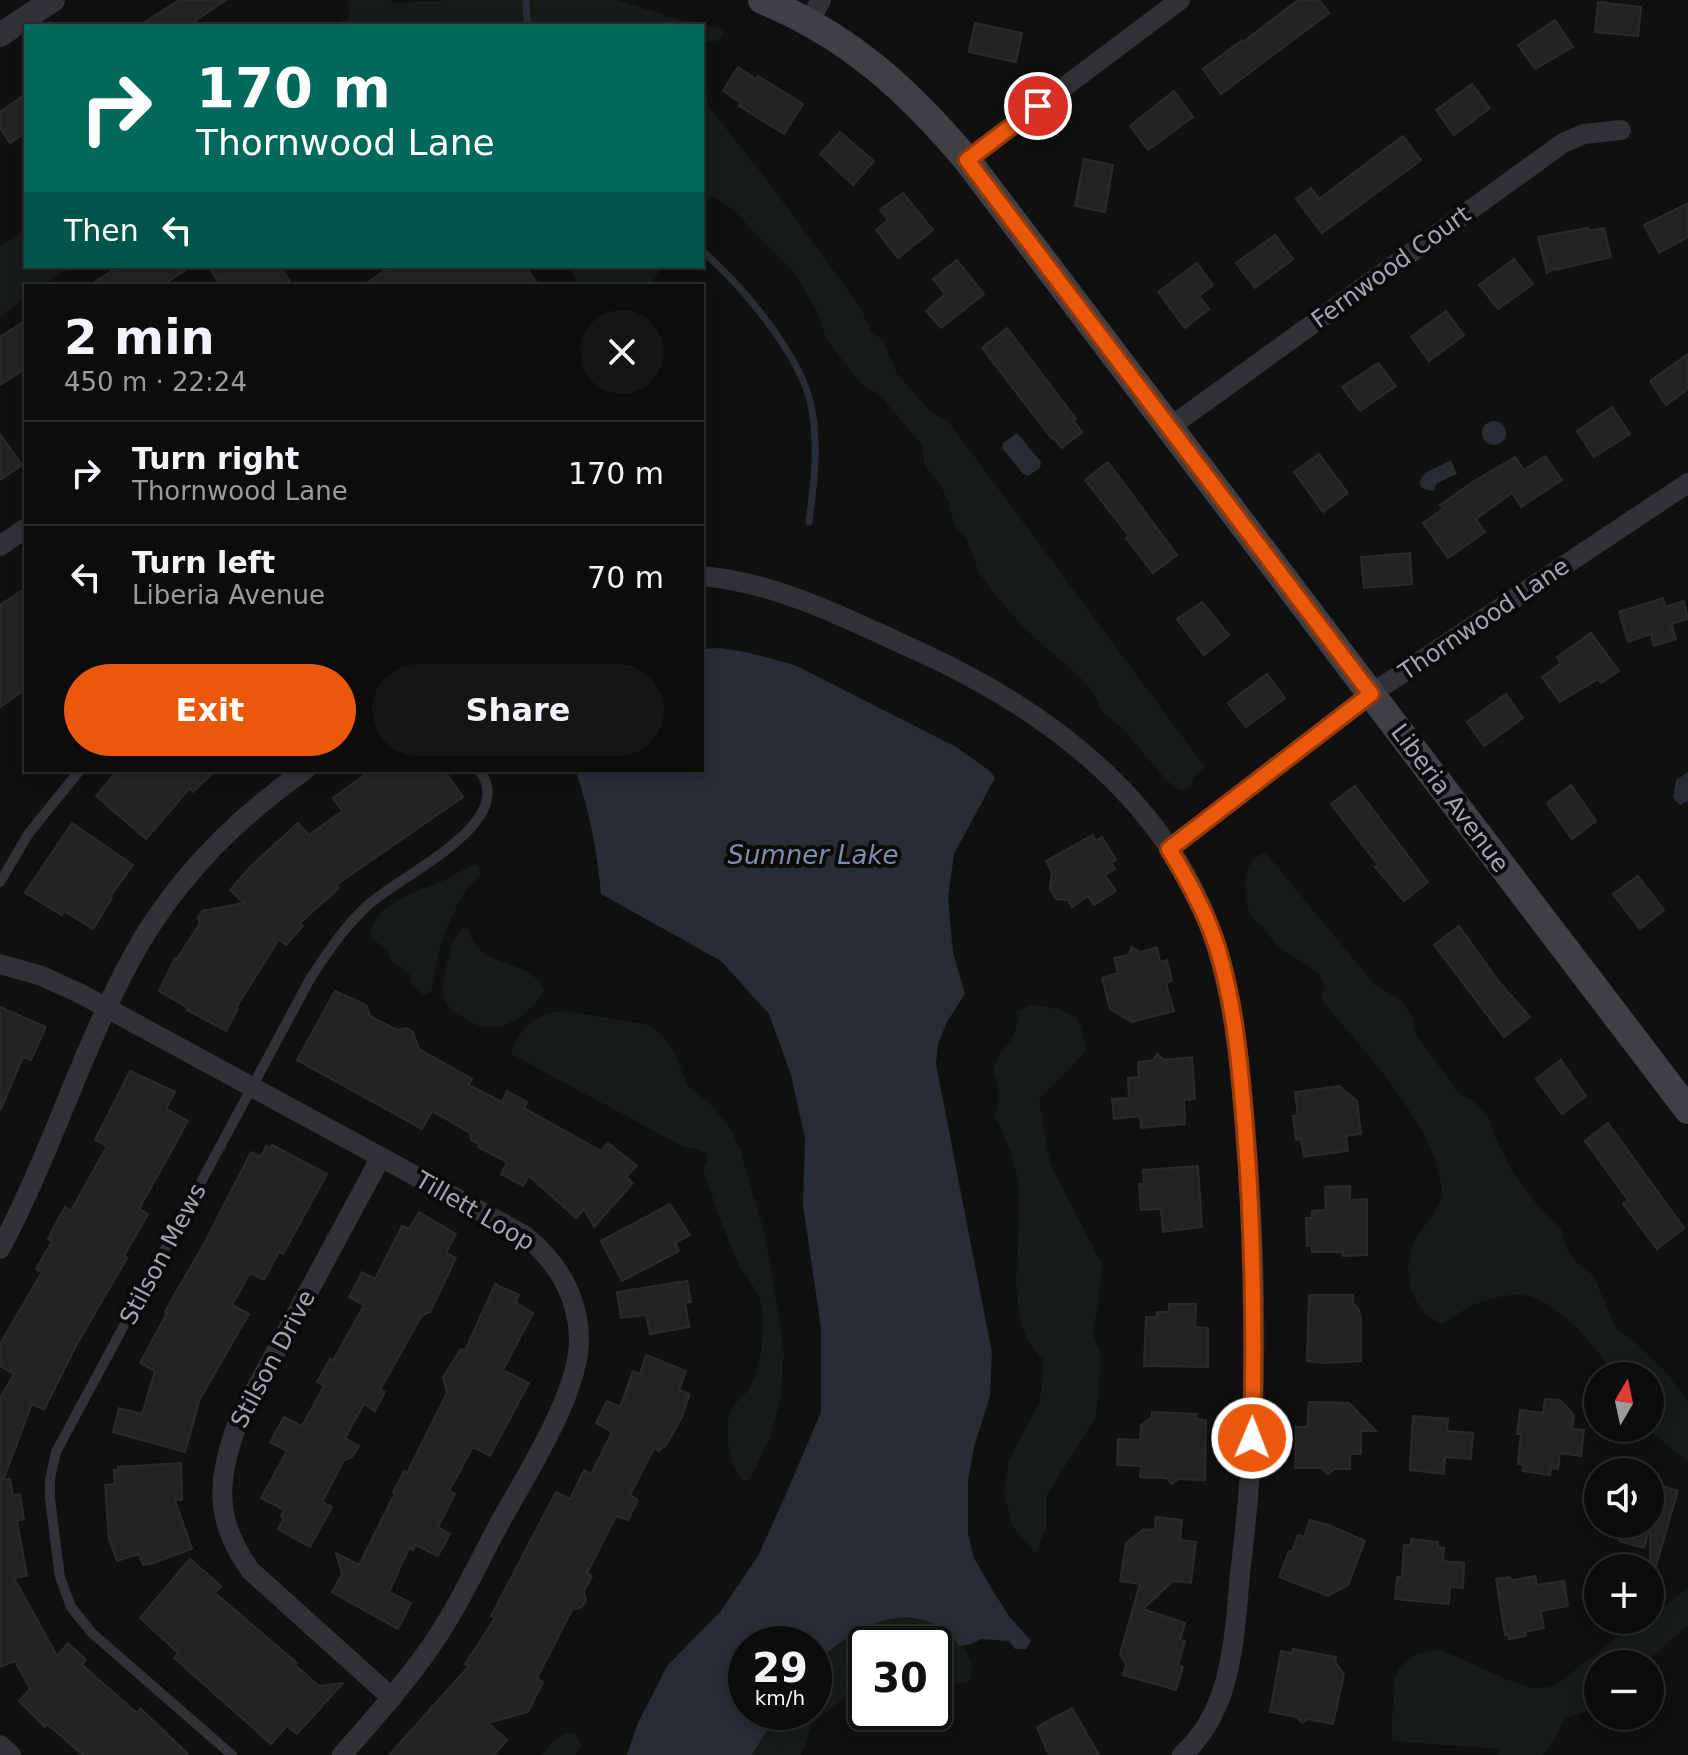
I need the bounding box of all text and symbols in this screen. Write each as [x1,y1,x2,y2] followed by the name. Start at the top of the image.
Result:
[196,55,391,120] text: 170 m
[64,56,168,160] icon: right
[1004,72,1072,140] pin
[1016,84,1060,128] icon: arrive
[196,122,495,163] text: Thornwood Lane
[1306,200,1476,334] street label: Fernwood Court
[155,208,199,252] icon: left
[64,213,139,248] text: Then
[64,309,215,365] text: 2 min
[580,310,664,394] button: close
[64,367,247,397] text: 450 m · 22:24
[132,441,299,476] text: Turn right
[64,451,108,495] icon: right
[568,456,664,491] text: 170 m
[132,476,348,506] text: Thornwood Lane
[132,545,275,580] text: Turn left
[1393,552,1574,687] street label: Thornwood Lane
[64,555,108,599] icon: left
[587,560,664,595] text: 70 m
[132,580,325,610] text: Liberia Avenue
[64,664,356,756] button: Exit
[372,664,664,756] button: Share
[1385,718,1515,878] street label: Liberia Avenue
[727,840,899,870] water label: Sumner Lake
[410,1165,539,1256] street label: Tillett Loop
[114,1179,212,1329] street label: Stilson Mews
[225,1285,321,1433] street label: Stilson Drive
[1584,1362,1664,1442] north arrow
[1584,1362,1664,1730] map controls
[1210,1396,1294,1480] position arrow
[1584,1458,1664,1538] button: sound
[1584,1554,1664,1634] button: +
[848,1626,952,1730] speed limit sign: 30
[752,1645,808,1691] text: 29
[1584,1650,1664,1730] button: −
[755,1686,805,1710] text: km/h

